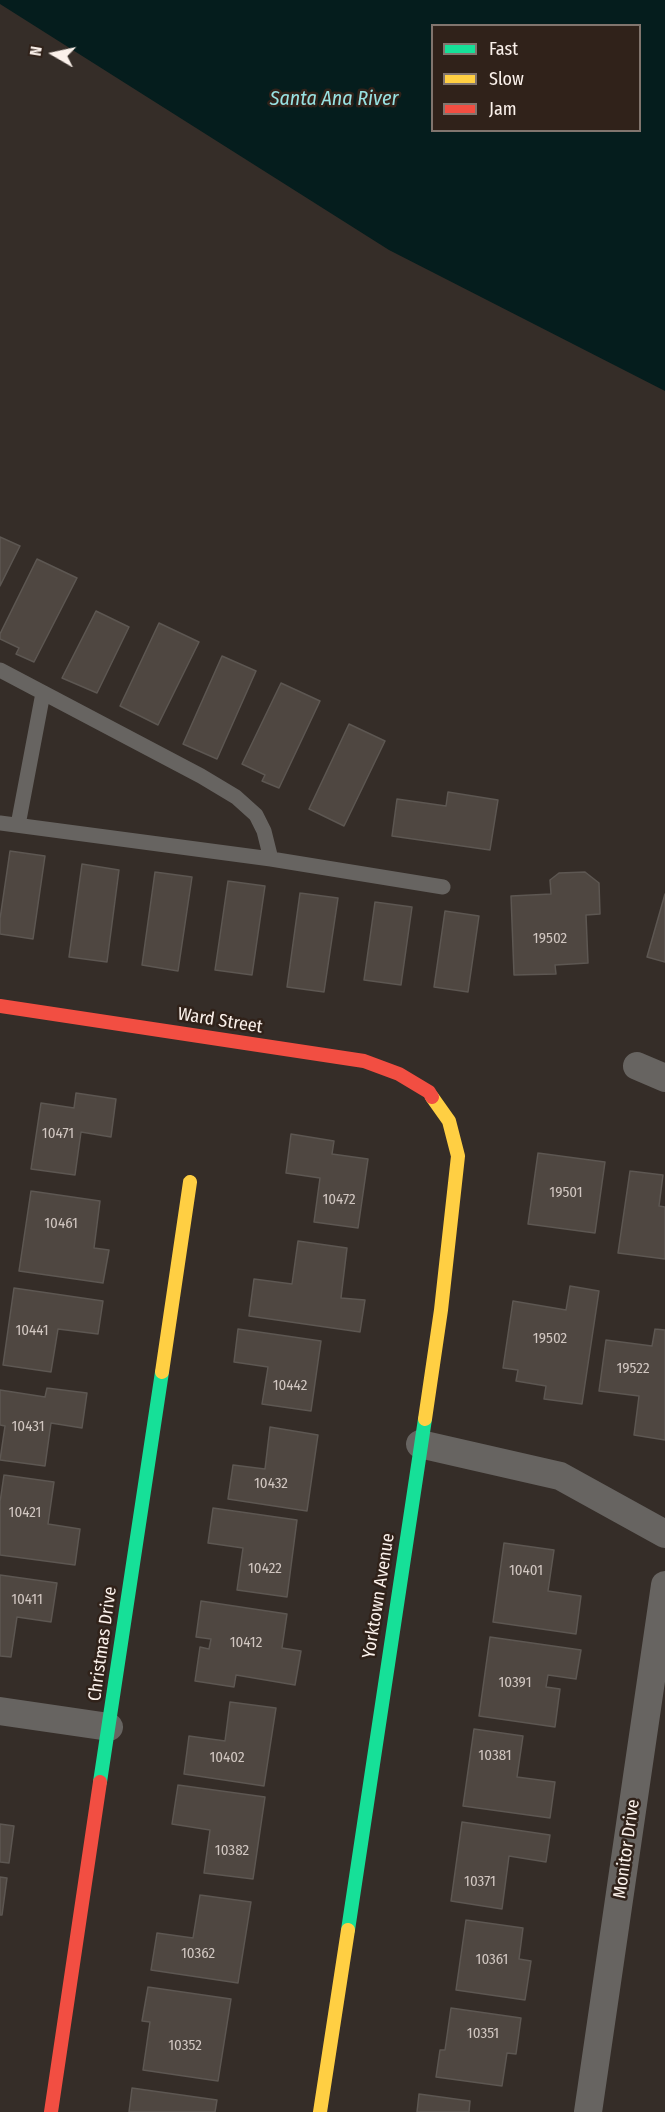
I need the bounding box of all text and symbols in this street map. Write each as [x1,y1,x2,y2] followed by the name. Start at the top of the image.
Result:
[24,24,84,84] north arrow
[431,24,641,132] legend
[489,38,518,60] text: Fast
[26,45,46,57] text: N
[489,68,524,90] text: Slow
[270,87,398,111] water label: Santa Ana River
[489,98,517,120] text: Jam
[533,930,567,948] house number: 19502
[176,1004,264,1038] street label: Ward Street
[42,1125,74,1143] house number: 10471
[549,1184,583,1202] house number: 19501
[322,1191,356,1209] house number: 10472
[44,1215,78,1233] house number: 10461
[15,1322,49,1340] house number: 10441
[533,1330,567,1348] house number: 19502
[616,1360,650,1378] house number: 19522
[273,1377,307,1395] house number: 10442
[12,1418,44,1436] house number: 10431
[254,1475,288,1493] house number: 10432
[9,1504,41,1522] house number: 10421
[358,1532,400,1660] street label: Yorktown Avenue
[248,1560,282,1578] house number: 10422
[509,1562,543,1580] house number: 10401
[84,1585,122,1703] street label: Christmas Drive
[11,1591,43,1609] house number: 10411
[230,1634,262,1652] house number: 10412
[499,1674,531,1692] house number: 10391
[478,1747,512,1765] house number: 10381
[209,1749,245,1767] house number: 10402
[609,1798,645,1900] street label: Monitor Drive
[215,1842,249,1860] house number: 10382
[464,1873,496,1891] house number: 10371
[181,1945,215,1963] house number: 10362
[476,1951,508,1969] house number: 10361
[467,2025,499,2043] house number: 10351
[168,2037,202,2055] house number: 10352

